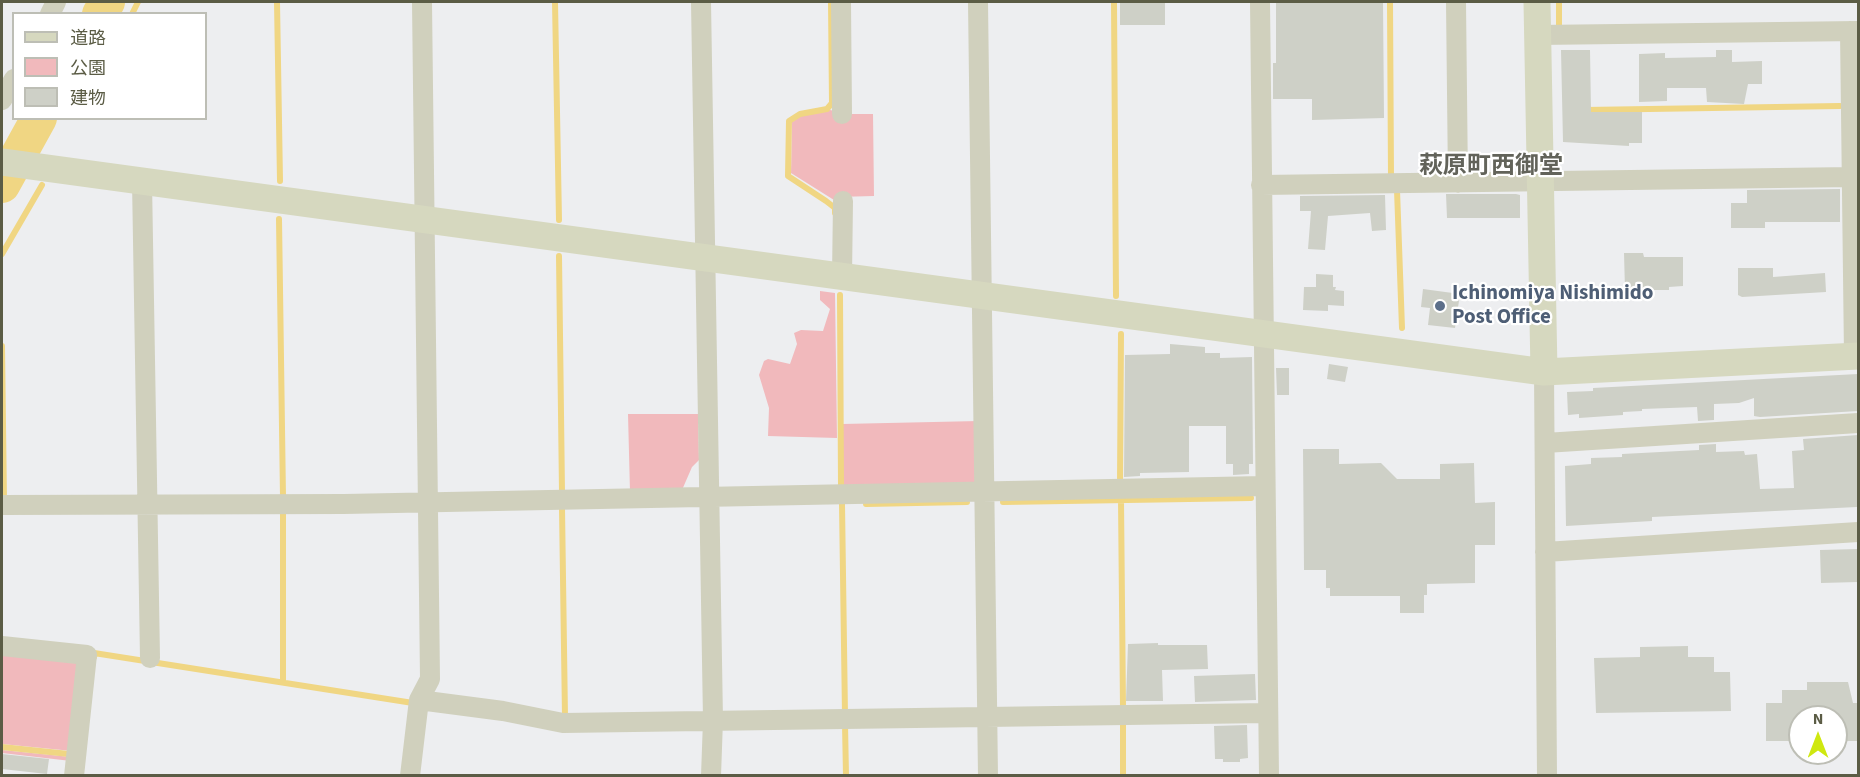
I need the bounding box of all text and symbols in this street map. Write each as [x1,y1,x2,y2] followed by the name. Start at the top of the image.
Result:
[12,12,207,120] legend
[70,26,106,51] text: 道路
[70,56,106,81] text: 公園
[70,86,106,111] text: 建物
[1419,154,1563,182] district label: 萩原町西御堂
[1452,281,1654,331] place label: Ichinomiya Nishimido Post Office
[1433,299,1447,313] marker: Ichinomiya Nishimido Post Office
[1788,705,1848,765] north arrow
[1813,708,1823,730] text: N

